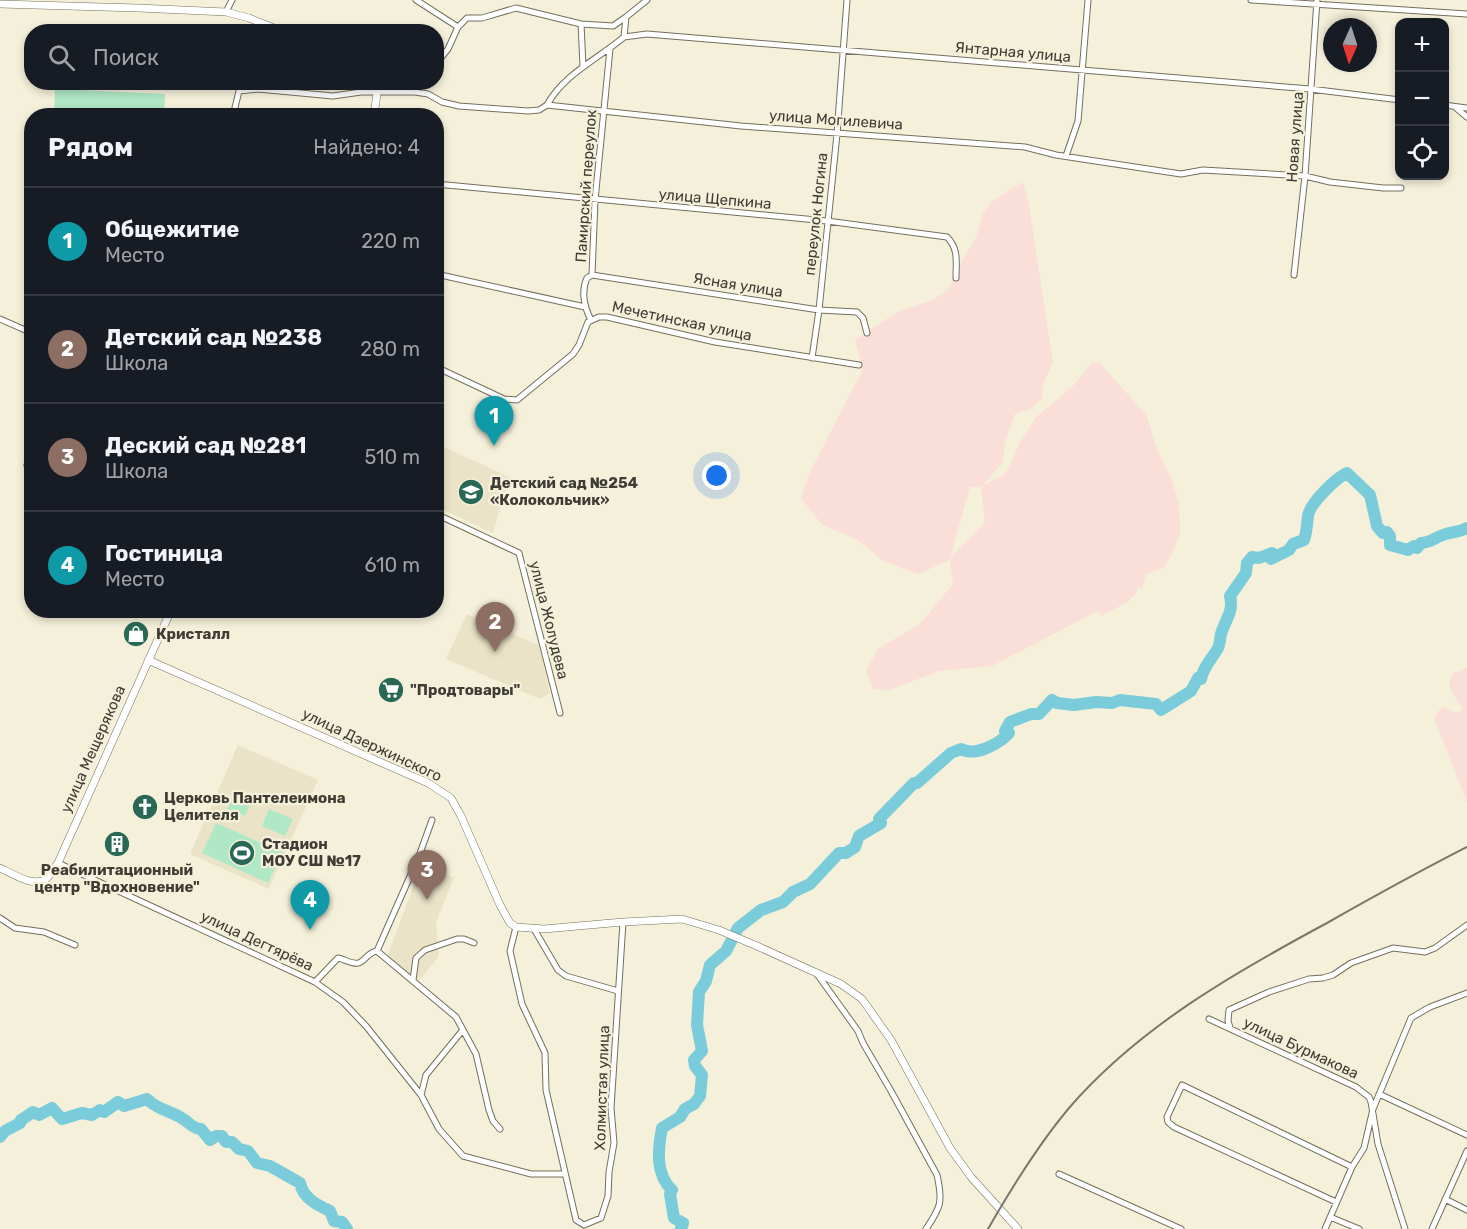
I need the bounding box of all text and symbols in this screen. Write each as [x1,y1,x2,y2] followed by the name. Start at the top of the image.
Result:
[1323,18,1377,72] north arrow
[1395,18,1449,180] map controls
[1395,18,1449,72] button: +
[24,24,444,90] search box
[954,38,1072,66] street label: Янтарная улица
[45,41,78,74] icon: search
[93,44,159,71] text: Поиск
[1395,72,1449,126] button: −
[1283,91,1307,183] street label: Новая улица
[768,106,904,134] street label: улица Могилевича
[572,109,600,263] street label: Памирский переулок
[1395,126,1449,180] button: locate
[48,132,133,163] text: Рядом
[313,135,420,159] text: Найдено: 4
[801,152,831,276] street label: переулок Ногина
[658,185,772,213] street label: улица Щепкина
[105,216,239,243] text: Общежитие
[63,229,72,253] text: 1
[361,229,420,253] text: 220 m
[105,243,165,267] text: Место
[692,269,784,301] street label: Ясная улица
[610,297,754,345] street label: Мечетинская улица
[105,324,322,351] text: Детский сад №238
[61,337,74,361] text: 2
[360,337,420,361] text: 280 m
[105,351,168,375] text: Школа
[474,396,514,446] pin: 1
[105,432,306,459] text: Деский сад №281
[61,445,74,469] text: 3
[364,445,420,469] text: 510 m
[105,459,168,483] text: Школа
[702,461,731,490] your location
[490,474,638,509] place label: Детский сад №254 «Колокольчик»
[456,477,486,507] school or university icon: Детский сад №254 «Колокольчик»
[105,540,223,567] text: Гостиница
[61,553,74,577] text: 4
[364,553,420,577] text: 610 m
[526,559,572,681] street label: улица Жолудева
[105,567,165,591] text: Место
[476,602,514,652] pin: 2
[121,619,151,649] shop icon: Кристалл
[156,625,230,643] place label: Кристалл
[376,675,406,705] supermarket icon: "Продтовары"
[410,681,521,699] place label: "Продтовары"
[57,682,129,816] street label: улица Мещерякова
[299,705,445,785] street label: улица Дзержинского
[164,789,346,824] place label: Церковь Пантелеимона Целителя
[130,792,160,822] church icon: Церковь Пантелеимона Целителя
[102,829,132,859] building icon: Реабилитационный центр "Вдохновение"
[262,835,361,870] place label: Стадион МОУ СШ №17
[227,838,257,868] sports icon: Стадион МОУ СШ №17
[408,850,446,900] pin: 3
[34,861,200,896] place label: Реабилитационный центр "Вдохновение"
[290,880,330,930] pin: 4
[198,907,316,975] street label: улица Дегтярёва
[1241,1013,1361,1083] street label: улица Бурмакова
[591,1025,613,1151] street label: Холмистая улица

